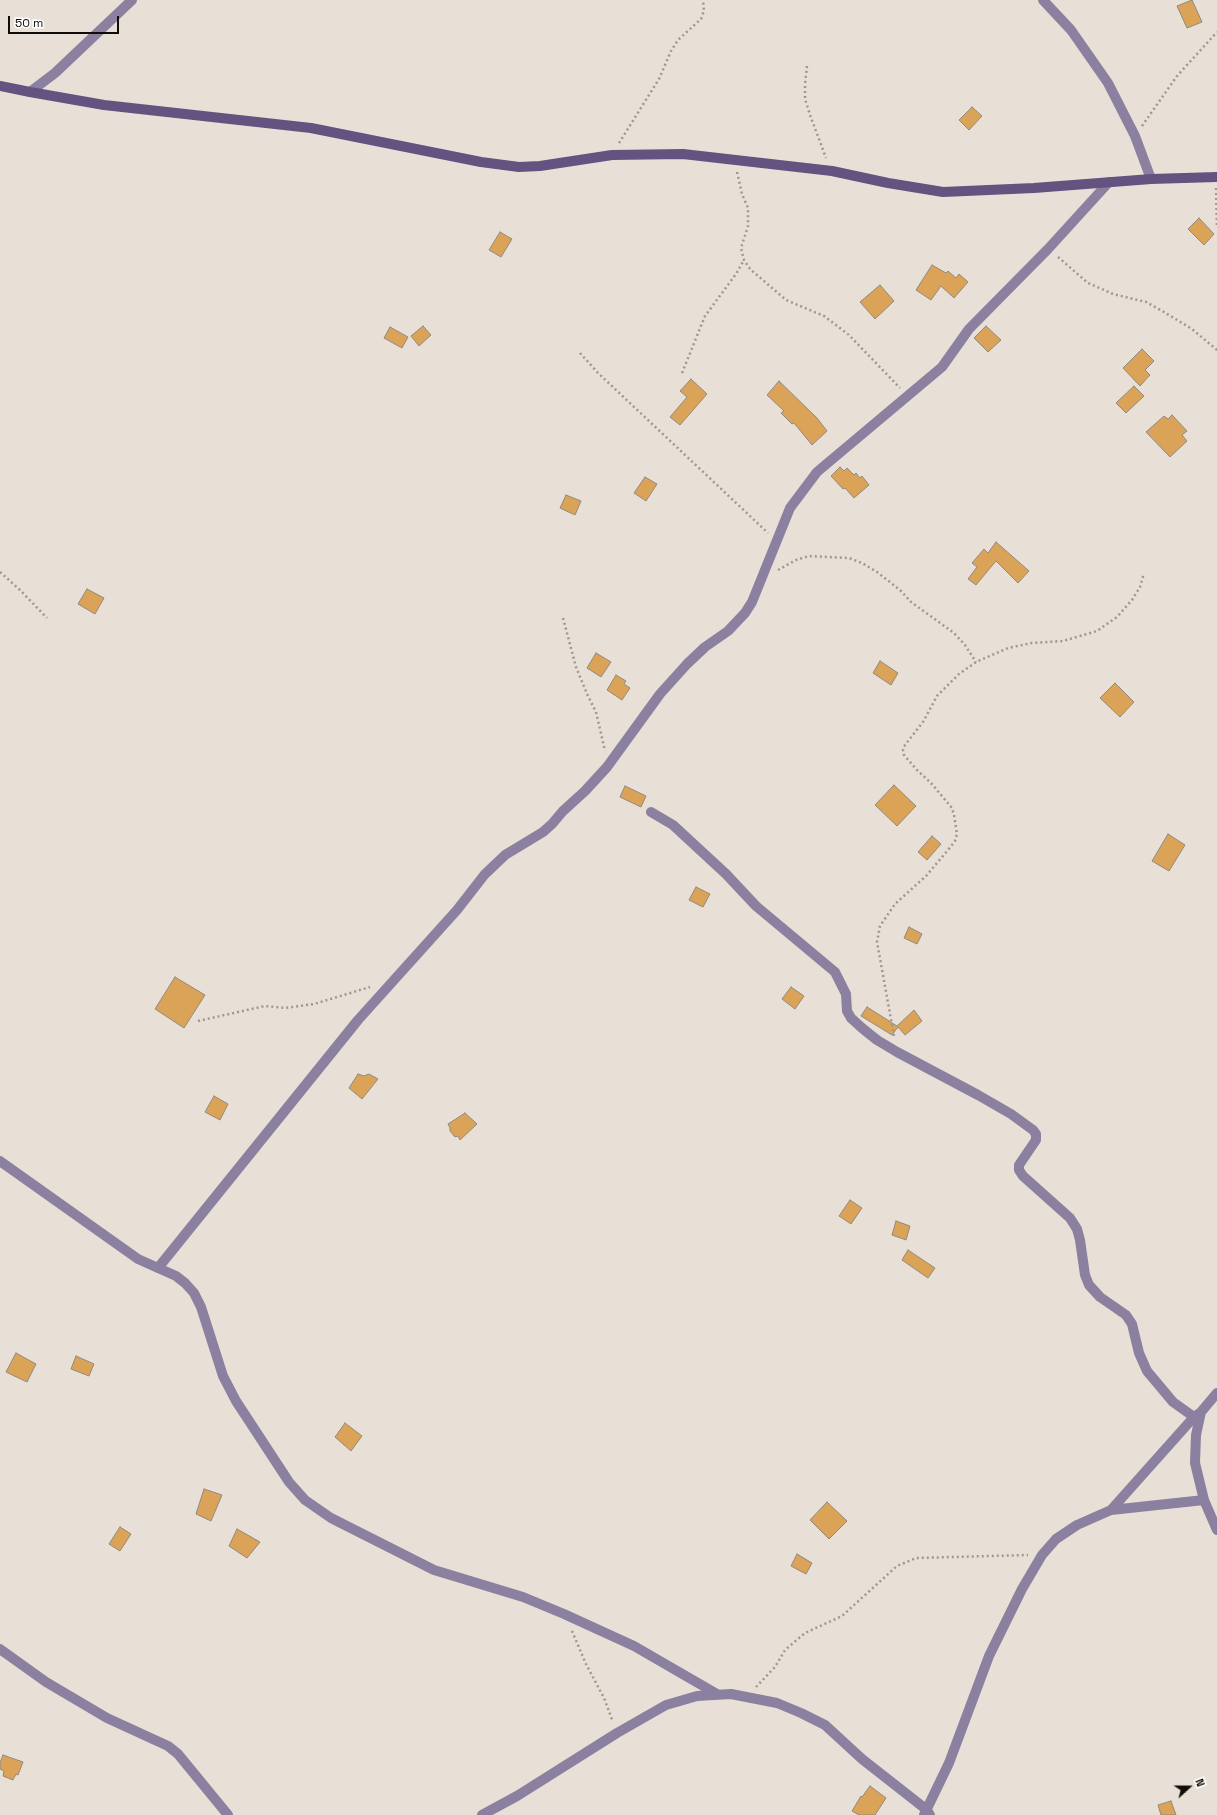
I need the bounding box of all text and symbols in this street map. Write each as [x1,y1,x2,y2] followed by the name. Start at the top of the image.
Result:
[10,8,121,34] scale bar
[15,15,43,31] text: 50 m
[1169,1767,1209,1807] north arrow
[1192,1777,1208,1789] text: N

